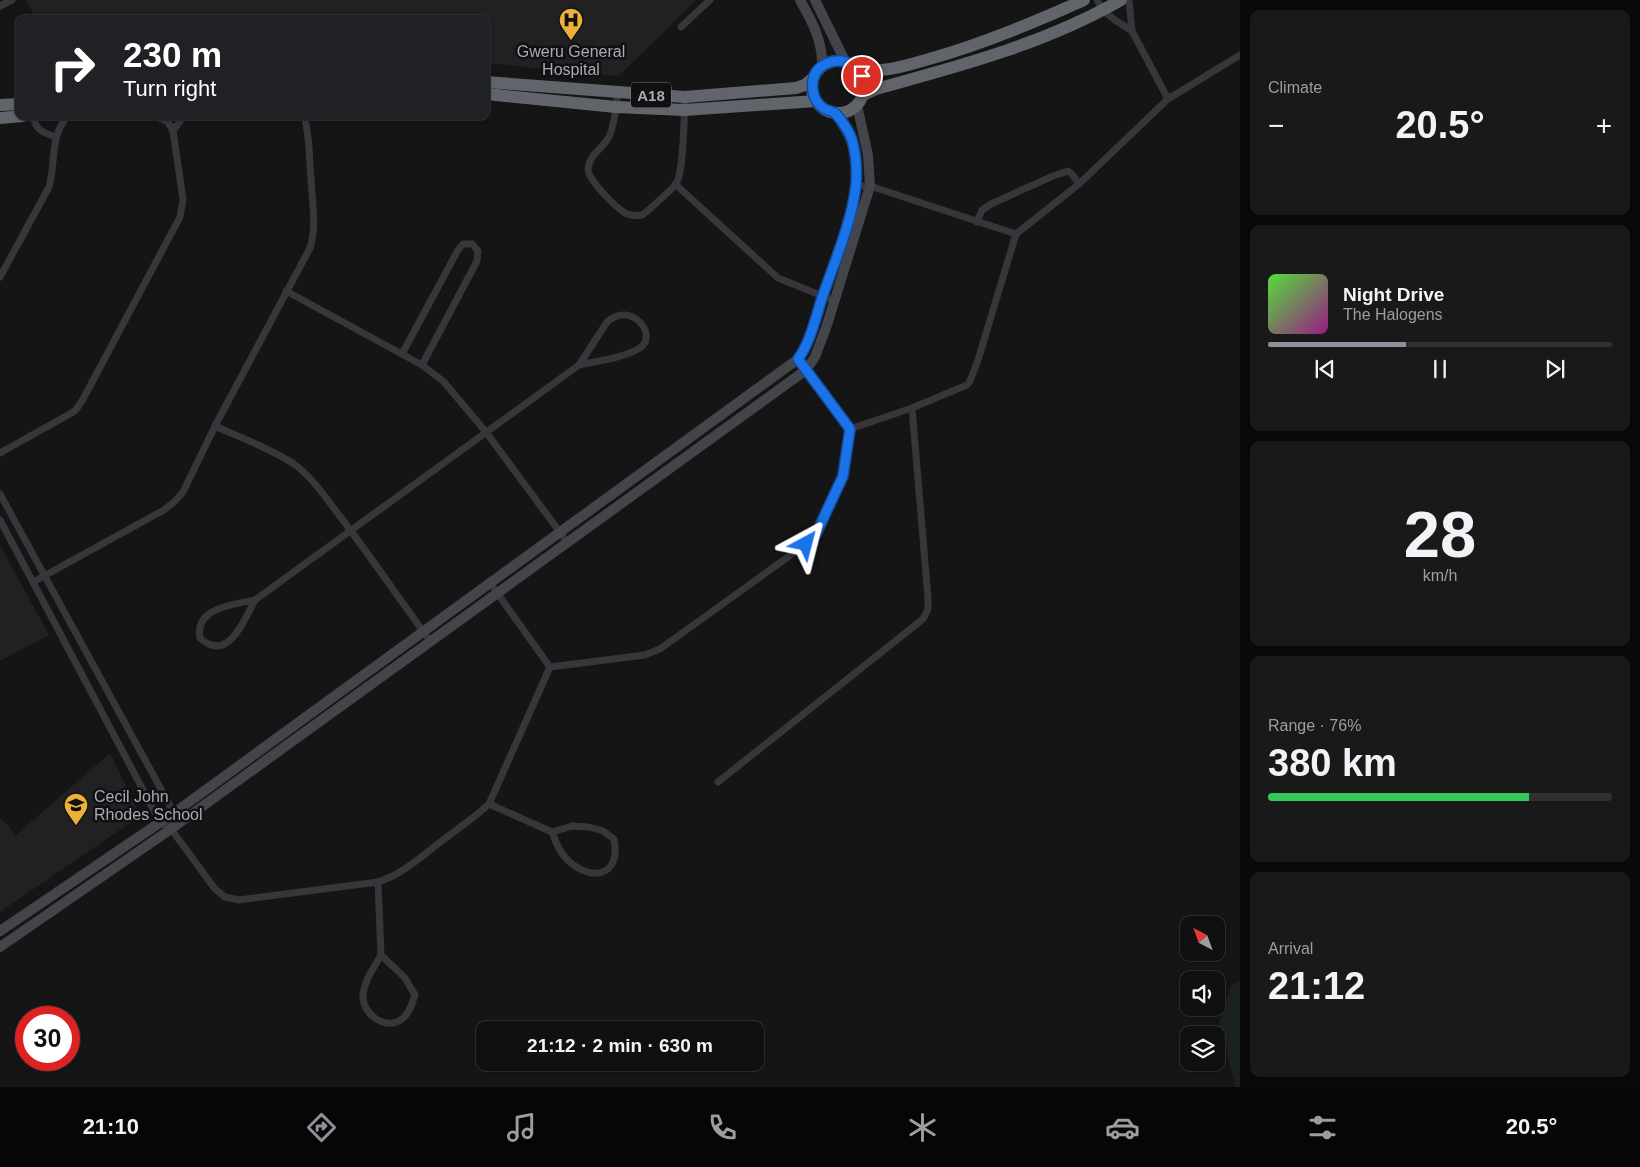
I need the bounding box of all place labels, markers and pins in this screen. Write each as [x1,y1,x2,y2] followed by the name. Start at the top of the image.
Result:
[558,7,584,41] hospital icon: Gweru General Hospital
[517,43,625,78] place label: Gweru General Hospital
[841,55,883,97] pin
[94,788,203,823] place label: Cecil John Rhodes School
[63,792,89,826] school or university icon: Cecil John Rhodes School

